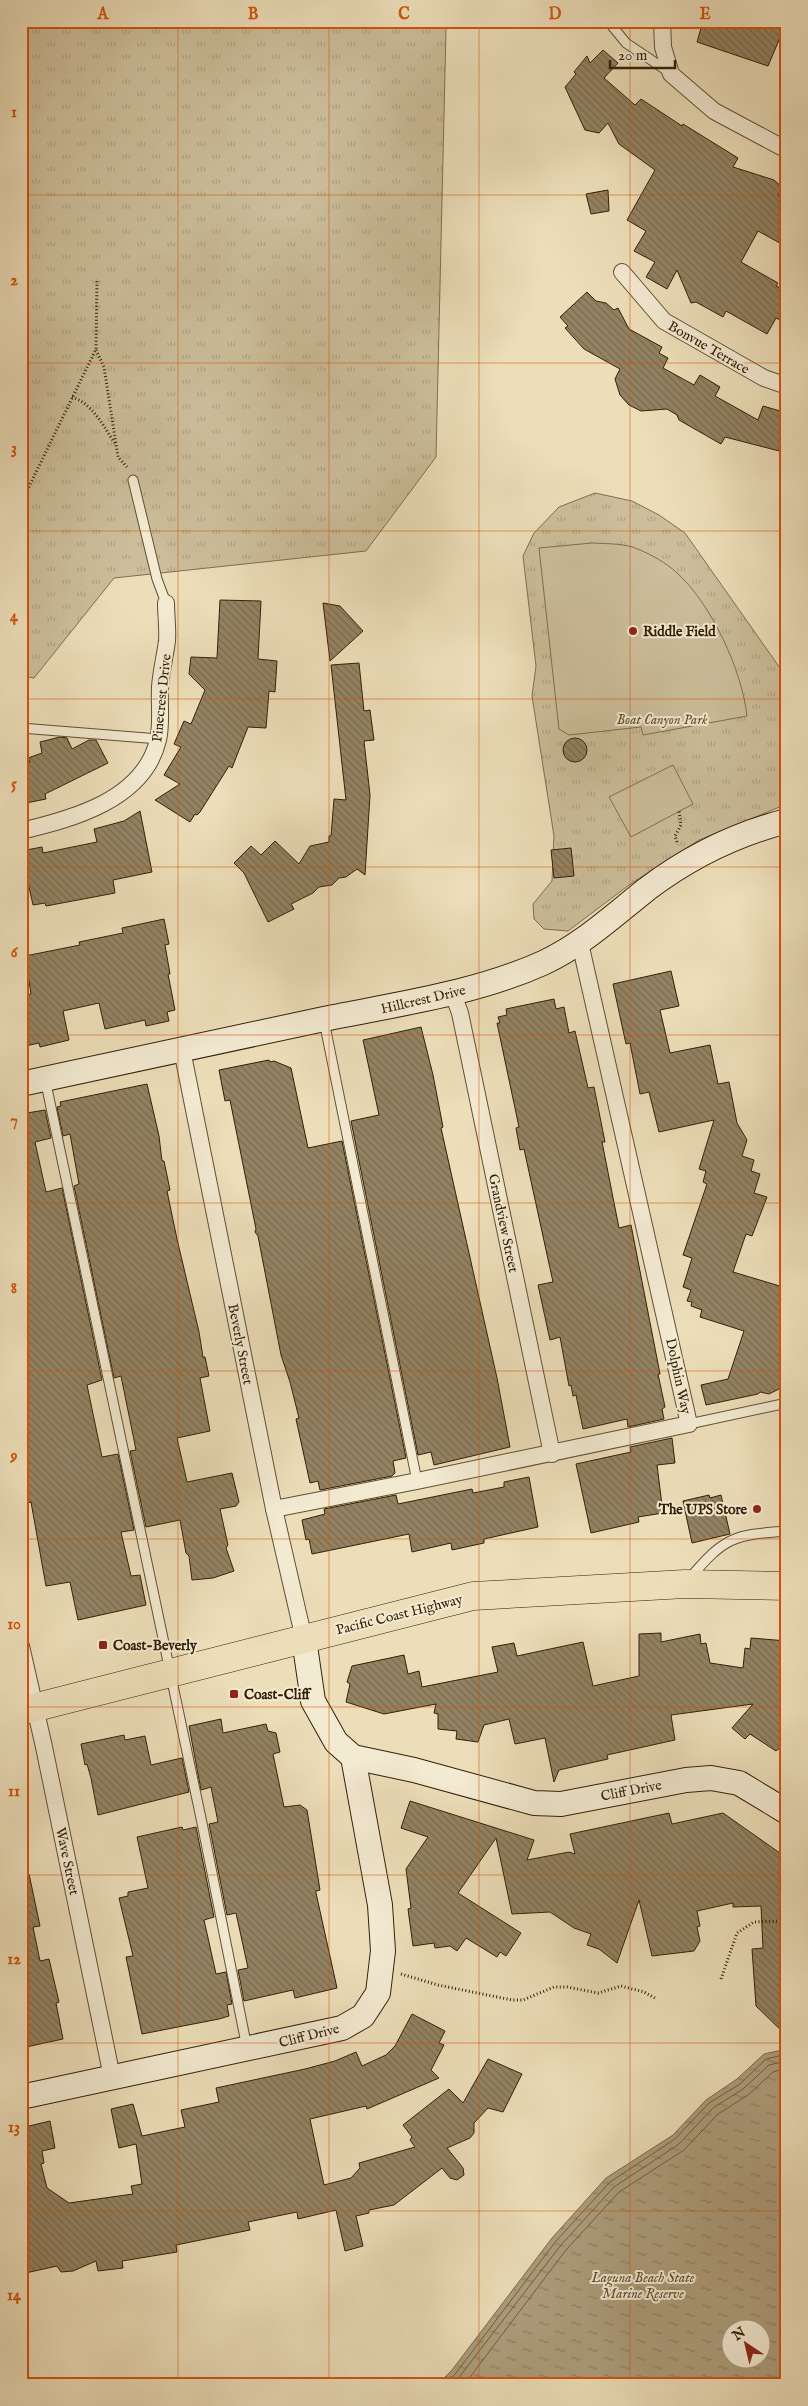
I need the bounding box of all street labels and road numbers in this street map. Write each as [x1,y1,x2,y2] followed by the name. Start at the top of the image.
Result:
[665,317,753,379] street label: Bonvue Terrace
[148,652,176,743] street label: Pinecrest Drive
[379,981,468,1018] street label: Hillcrest Drive
[484,1172,522,1274] street label: Grandview Street
[223,1302,257,1386] street label: Beverly Street
[661,1337,695,1416] street label: Dolphin Way
[334,1590,465,1639] street label: Pacific Coast Highway
[599,1776,664,1806] street label: Cliff Drive
[51,1826,83,1897] street label: Wave Street
[277,2020,342,2052] street label: Cliff Drive

